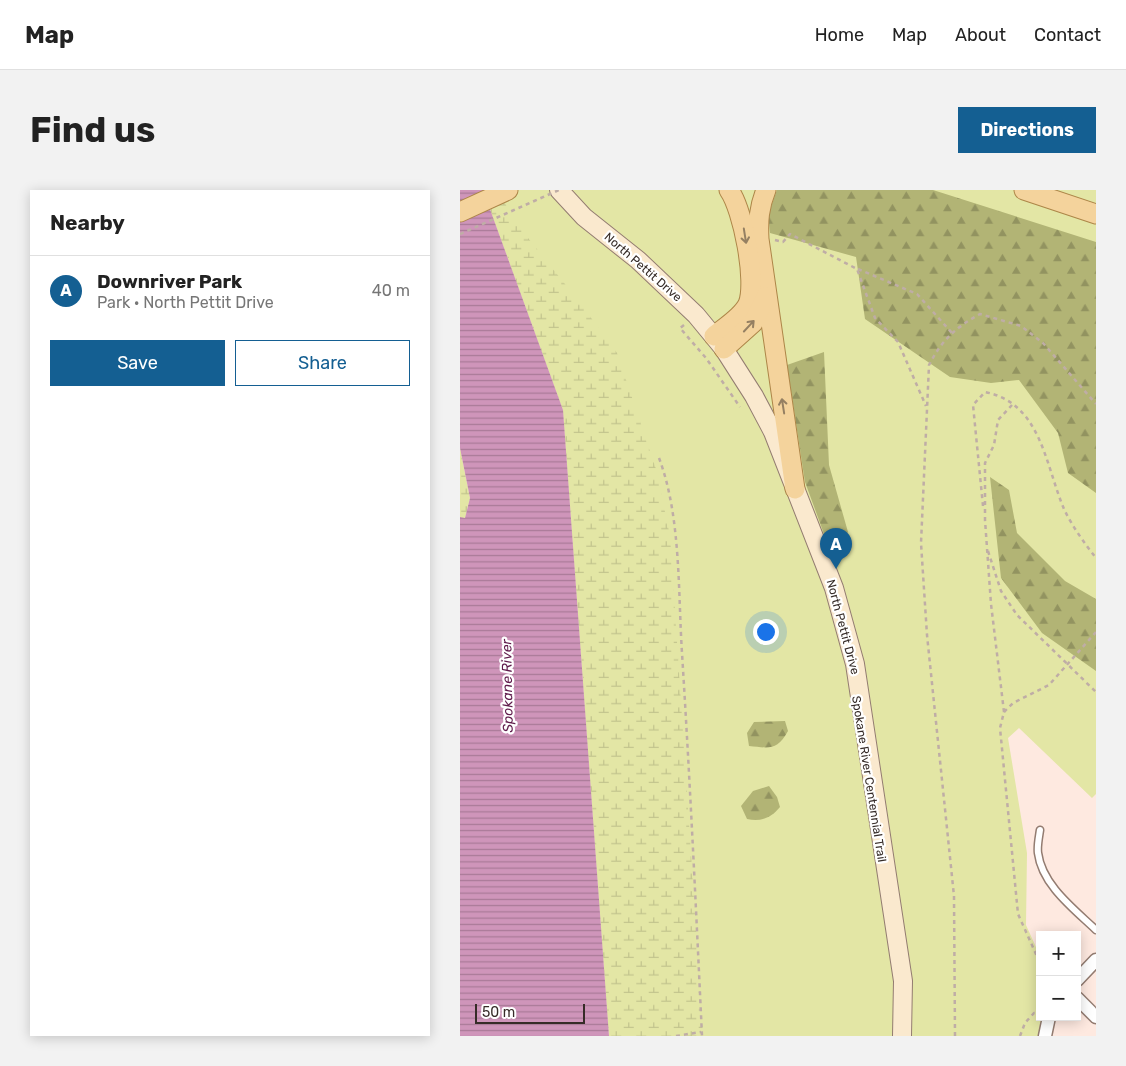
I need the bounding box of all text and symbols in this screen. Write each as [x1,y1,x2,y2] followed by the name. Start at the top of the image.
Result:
[25,21,74,49] text: Map
[815,24,864,46] text: Home
[892,24,927,46] text: Map
[955,24,1006,46] text: About
[1034,24,1101,46] text: Contact
[958,107,1096,153] button: Directions
[30,109,155,151] text: Find us
[50,210,125,235] text: Nearby
[740,227,750,243] one-way arrow
[601,230,685,305] street label: North Pettit Drive
[97,270,242,293] text: Downriver Park
[60,281,72,300] text: A
[372,281,410,300] text: 40 m
[97,293,274,312] text: Park · North Pettit Drive
[743,320,755,332] one-way arrow
[50,340,225,386] button: Save
[235,340,410,386] button: Share
[777,398,787,414] one-way arrow
[820,528,852,569] pin: A
[824,578,862,676] street label: North Pettit Drive
[753,619,779,645] your location
[498,638,517,733] water label: Spokane River
[849,695,889,863] street label: Spokane River Centennial Trail
[1036,931,1081,1021] map controls
[1036,931,1081,976] button: +
[1036,976,1081,1021] button: −
[475,1001,585,1024] scale bar
[482,1004,515,1021] text: 50 m

